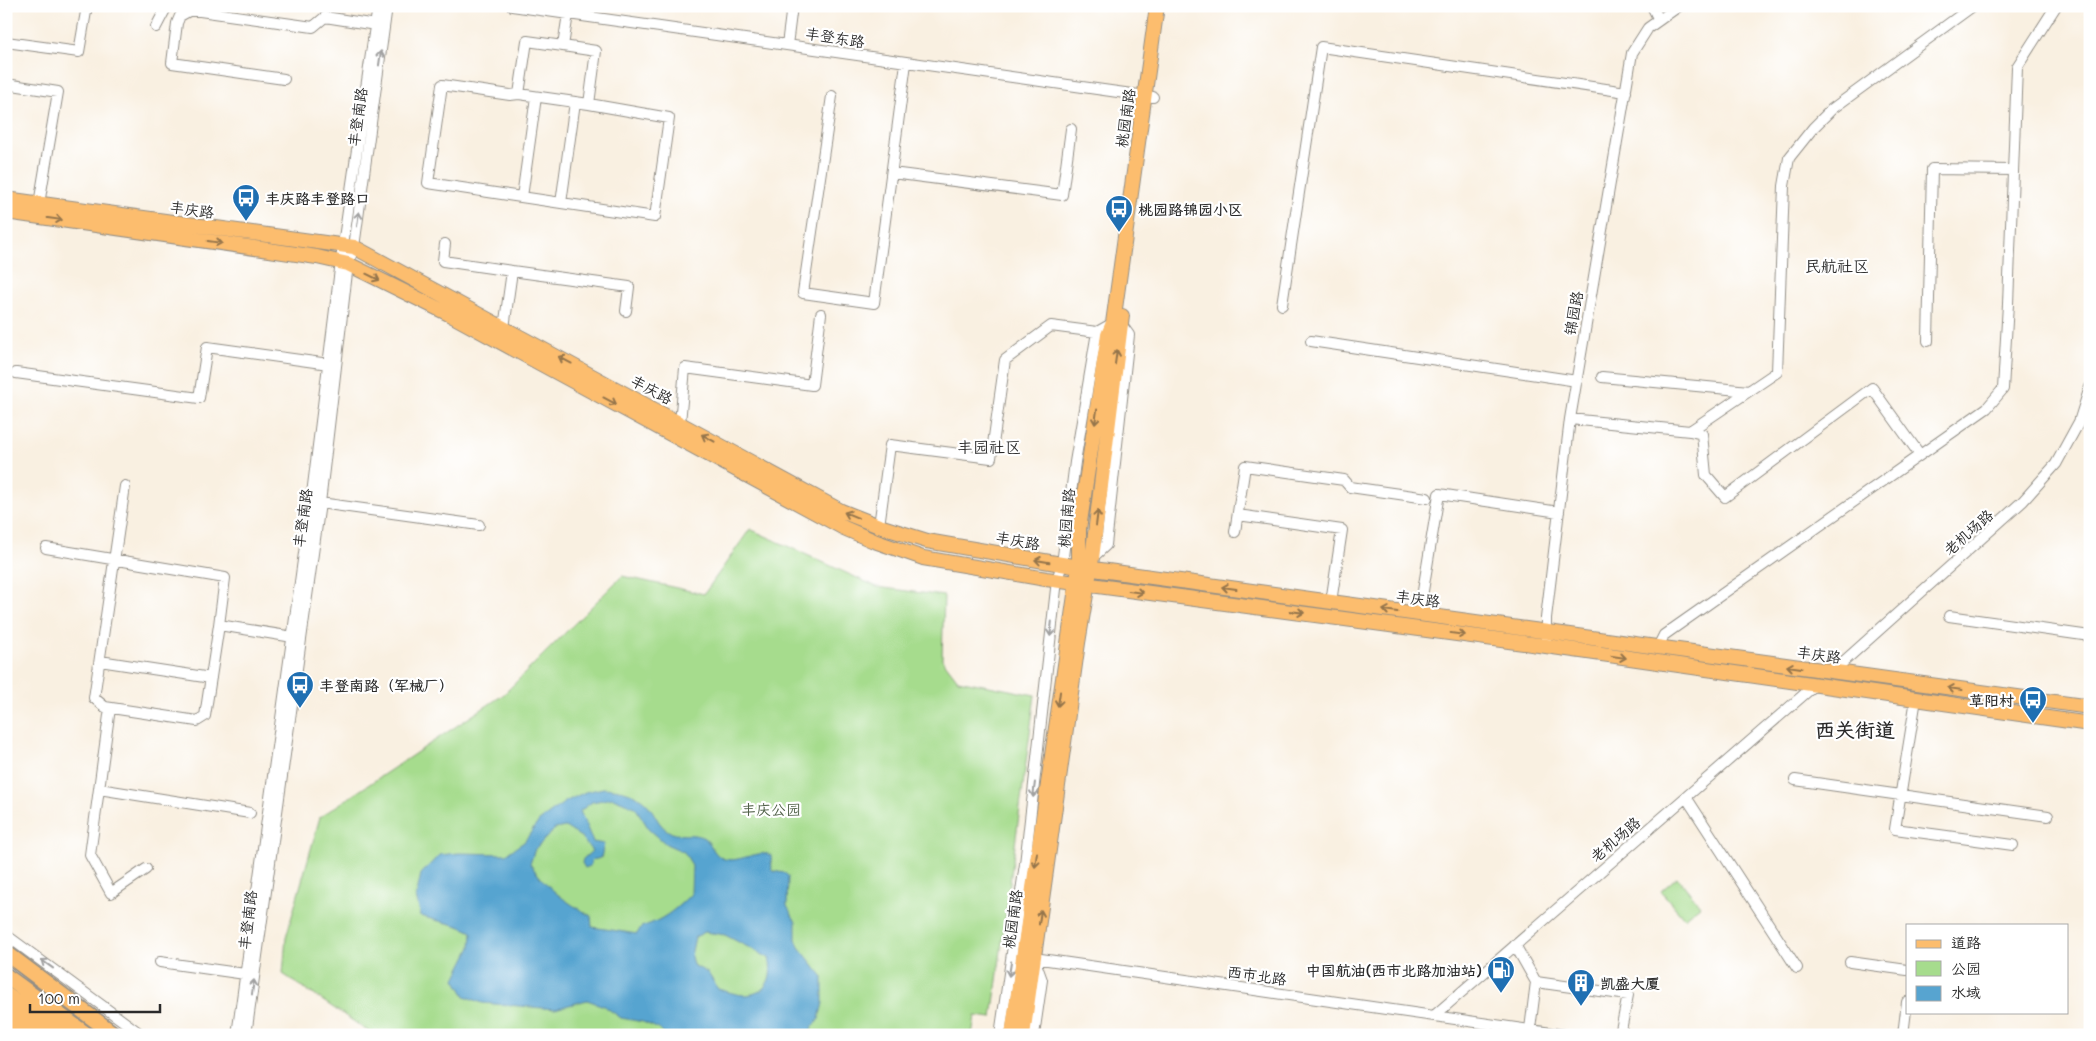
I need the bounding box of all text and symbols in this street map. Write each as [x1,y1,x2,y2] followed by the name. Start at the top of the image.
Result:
[804,22,866,52] street label: 丰登东路
[375,50,385,66] one-way arrow
[343,86,371,148] street label: 丰登南路
[1111,87,1139,149] street label: 桃园南路
[231,183,261,222] bus stop icon: 丰庆路丰登路口
[265,188,370,208] place label: 丰庆路丰登路口
[1104,194,1134,233] bus stop icon: 桃园路锦园小区
[168,196,216,222] street label: 丰庆路
[1138,199,1243,219] place label: 桃园路锦园小区
[353,211,363,227] one-way arrow
[46,214,62,224] one-way arrow
[207,237,223,247] one-way arrow
[1805,255,1869,276] district label: 民航社区
[365,273,380,282] one-way arrow
[1559,289,1587,337] street label: 锦园路
[1111,349,1121,365] one-way arrow
[558,355,573,365] one-way arrow
[627,370,677,408] street label: 丰庆路
[602,396,617,406] one-way arrow
[1090,409,1100,425] one-way arrow
[700,433,715,443] one-way arrow
[957,436,1021,457] district label: 丰园社区
[288,487,316,549] street label: 丰登南路
[1053,487,1079,549] street label: 桃园南路
[1939,504,1997,560] street label: 老机场路
[844,509,859,519] one-way arrow
[1092,510,1102,526] one-way arrow
[994,526,1042,554] street label: 丰庆路
[1035,555,1051,565] one-way arrow
[1222,582,1238,592] one-way arrow
[1394,585,1442,611] street label: 丰庆路
[1128,587,1144,597] one-way arrow
[1383,605,1399,615] one-way arrow
[1289,608,1305,618] one-way arrow
[1046,621,1056,637] one-way arrow
[1450,629,1466,639] one-way arrow
[1795,641,1843,667] street label: 丰庆路
[1611,652,1627,662] one-way arrow
[1786,662,1802,672] one-way arrow
[285,670,315,709] bus stop icon: 丰登南路（军械厂）
[319,675,454,695] place label: 丰登南路（军械厂）
[1947,684,1963,694] one-way arrow
[2018,685,2048,724] bus stop icon: 草阳村
[1969,690,2014,710] place label: 草阳村
[1054,691,1064,707] one-way arrow
[1815,716,1895,742] district label: 西关街道
[1029,782,1039,798] one-way arrow
[741,799,801,819] park label: 丰庆公园
[1586,812,1644,866] street label: 老机场路
[1031,852,1041,868] one-way arrow
[998,888,1026,950] street label: 桃园南路
[233,889,261,951] street label: 丰登南路
[1035,909,1045,925] one-way arrow
[1906,924,2068,1014] legend
[1951,932,1981,952] text: 道路
[1486,955,1516,994] fuel station icon: 中国航油(西市北路加油站)
[1951,958,1981,978] text: 公园
[41,959,54,970] one-way arrow
[1004,960,1014,976] one-way arrow
[1306,960,1482,980] place label: 中国航油(西市北路加油站)
[1226,961,1288,989] street label: 西市北路
[1566,968,1596,1007] building icon: 凯盛大厦
[1600,973,1660,993] place label: 凯盛大厦
[249,979,259,995] one-way arrow
[30,981,160,1013] scale bar
[1951,982,1981,1002] text: 水域
[38,988,80,1008] text: 100 m

